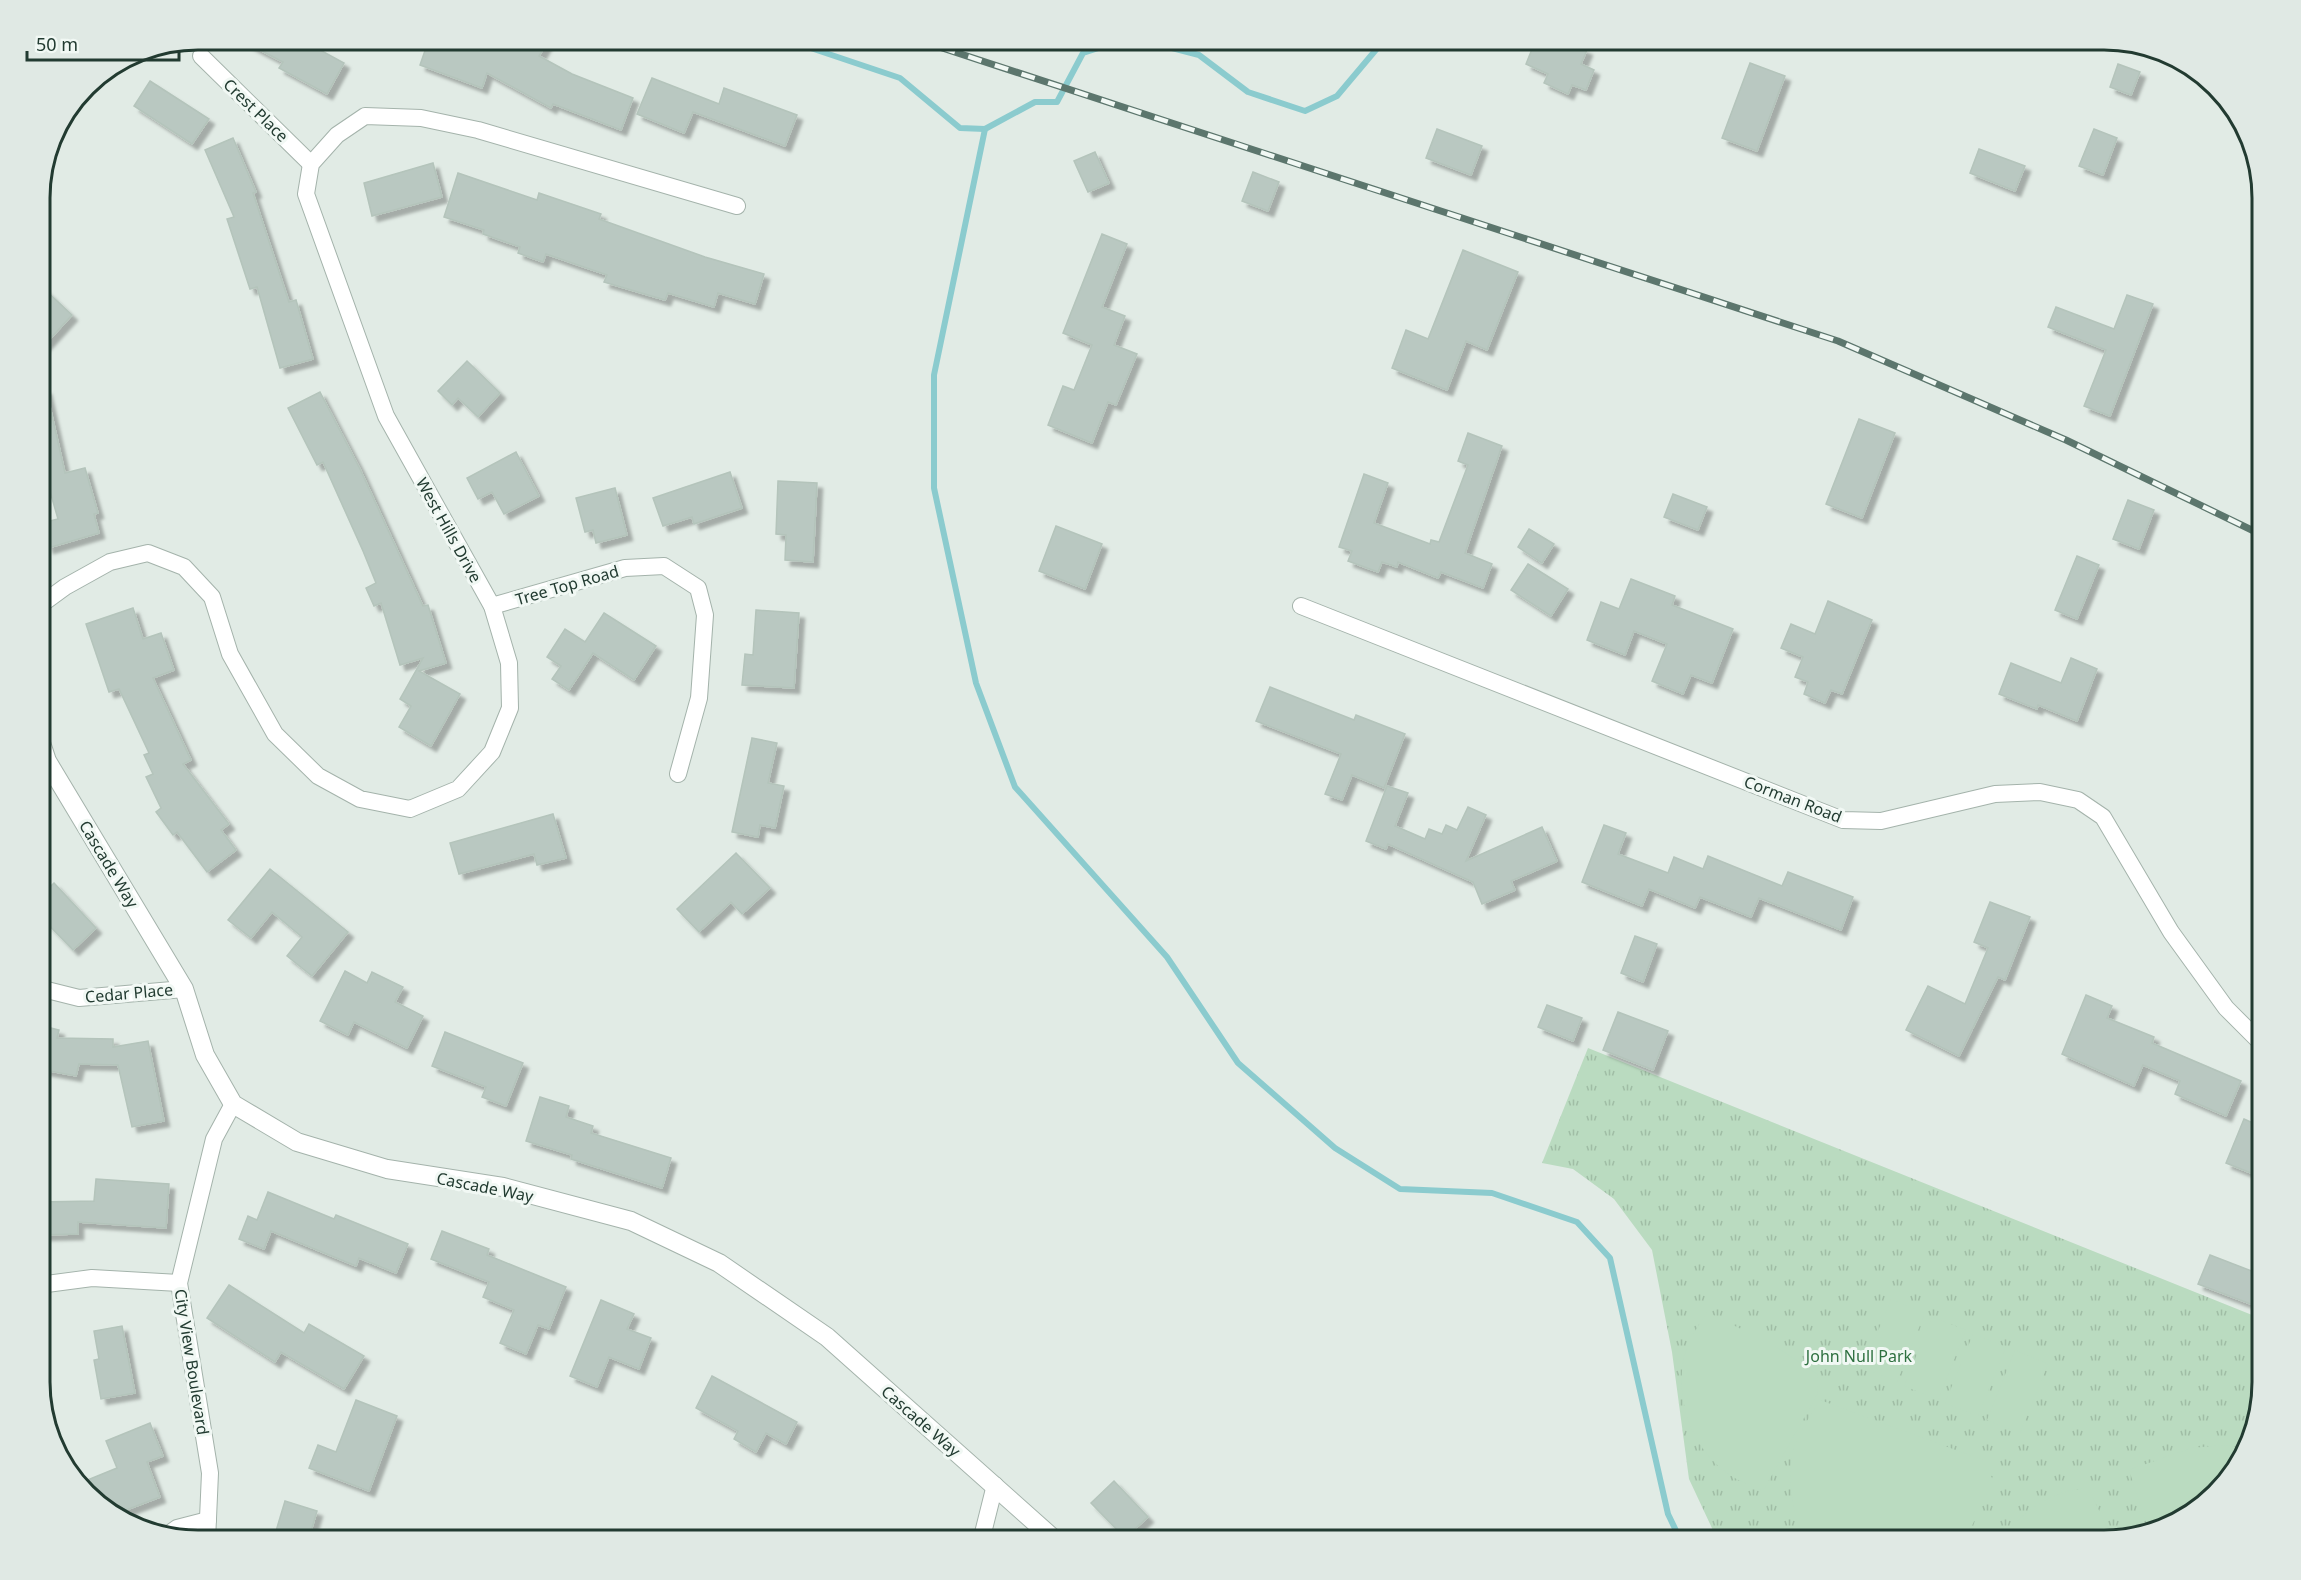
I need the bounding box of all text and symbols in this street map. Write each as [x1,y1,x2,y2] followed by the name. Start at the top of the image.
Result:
[27,24,178,62] scale bar
[36,32,78,56] text: 50 m
[219,73,293,147] street label: Crest Place
[411,474,487,586] street label: West Hills Drive
[513,560,621,610] street label: Tree Top Road
[1741,770,1845,828] street label: Corman Road
[74,816,144,912] street label: Cascade Way
[84,978,174,1008] street label: Cedar Place
[435,1167,536,1207] street label: Cascade Way
[170,1287,214,1437] street label: City View Boulevard
[1804,1345,1913,1367] park label: John Null Park
[877,1381,966,1462] street label: Cascade Way

